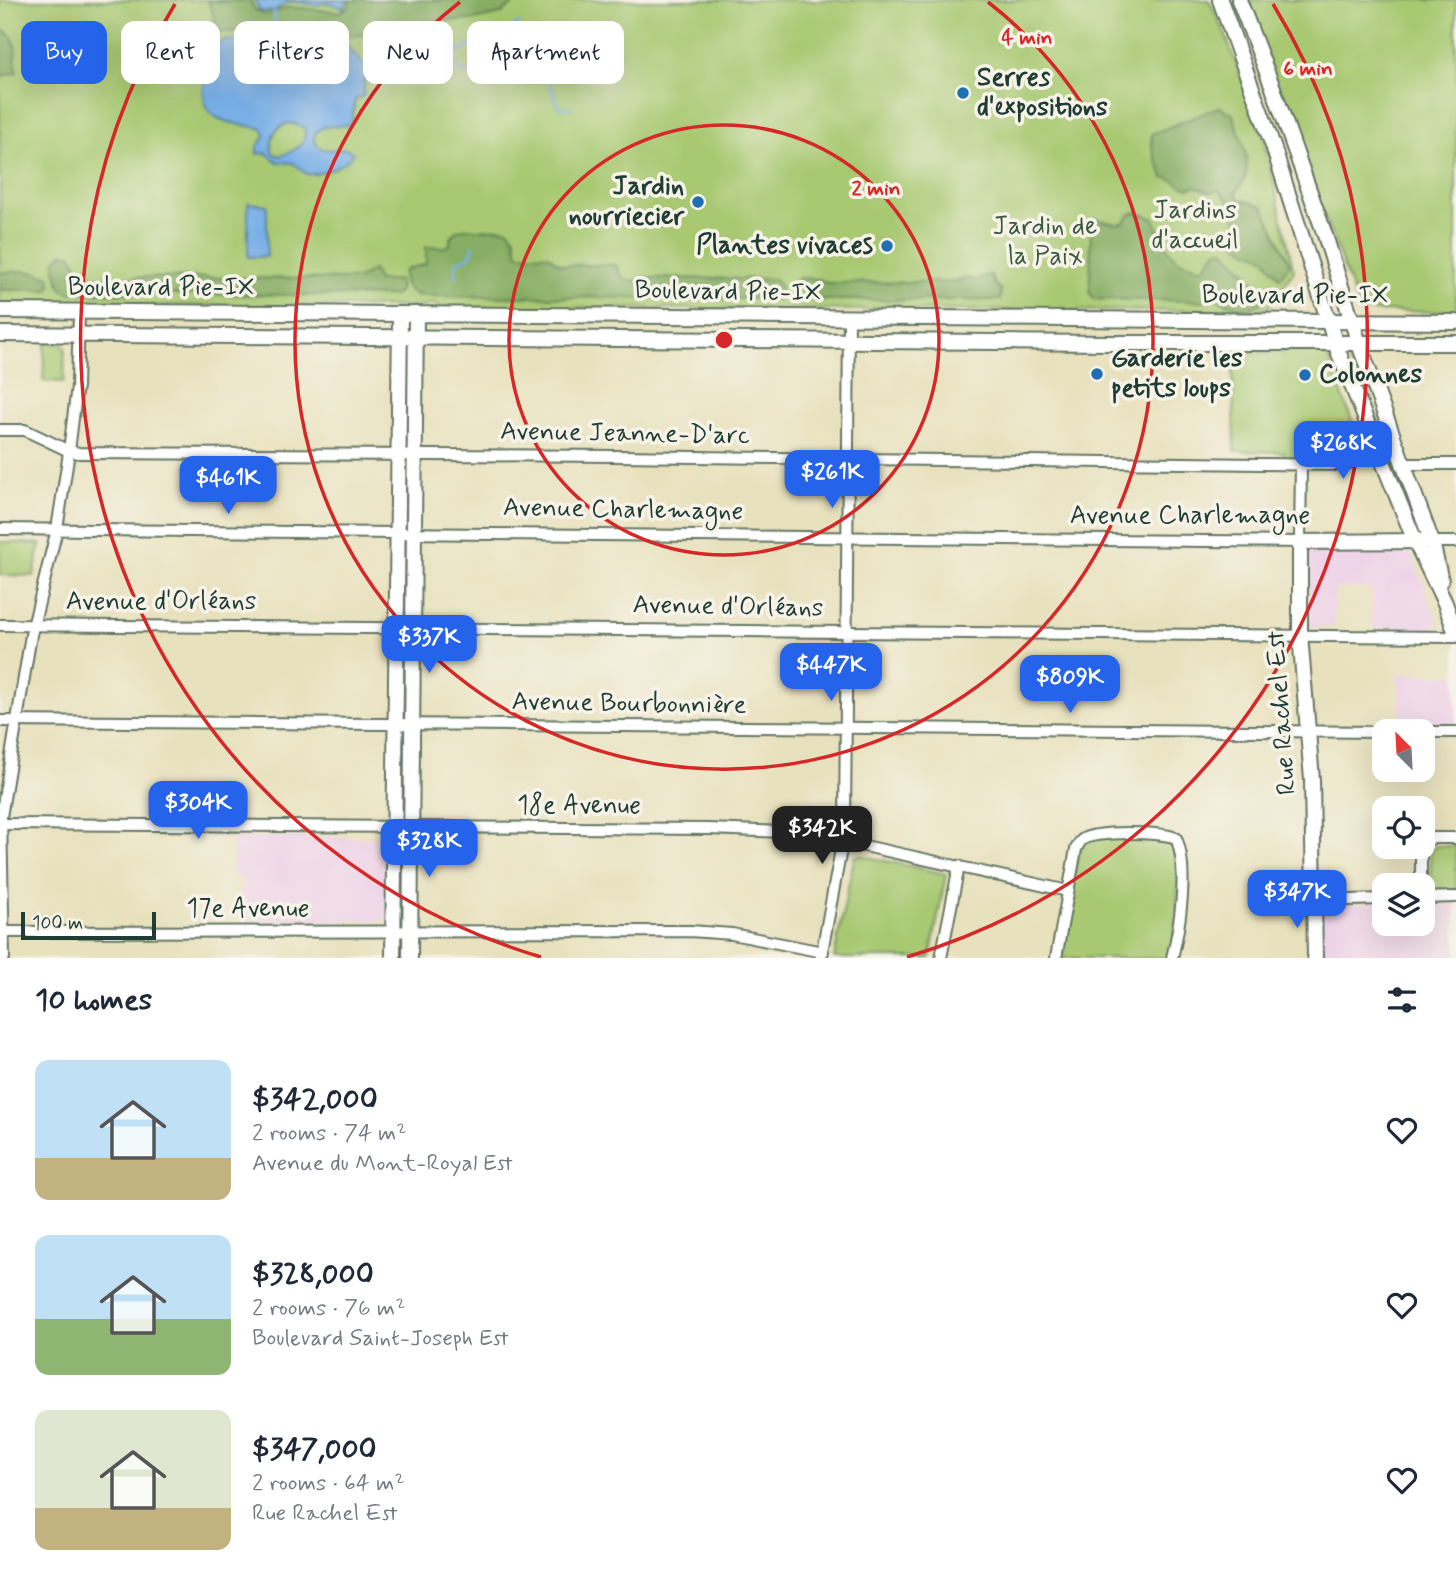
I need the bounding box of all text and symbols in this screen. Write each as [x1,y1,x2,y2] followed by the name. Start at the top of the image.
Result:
[21,21,107,84] chip: Buy
[121,21,220,84] chip: Rent
[234,21,349,84] chip: Filters
[363,21,453,84] chip: New
[467,21,624,84] chip: Apartment
[1001,24,1053,52] text: 4 min
[1283,55,1333,83] text: 6 min
[977,61,1108,125] place label: Serres d'expositions
[955,85,971,101] marker: Serres d'expositions
[569,170,685,234] place label: Jardin nourriecier
[851,175,901,203] text: 2 min
[690,194,706,210] marker: Jardin nourriecier
[1152,194,1238,258] park label: Jardins d'accueil
[993,210,1097,274] park label: Jardin de la Paix
[696,229,873,263] place label: Plantes vivaces
[879,238,895,254] marker: Plantes vivaces
[68,271,254,305] street label: Boulevard Pie-IX
[634,273,822,311] street label: Boulevard Pie-IX
[1202,279,1388,313] street label: Boulevard Pie-IX
[712,328,736,352] centre of rings
[1111,342,1243,406] place label: Garderie les petits loups
[1319,358,1422,392] place label: Colonnes
[1089,366,1105,382] marker: Garderie les petits loups
[1297,367,1313,383] marker: Colonnes
[500,415,750,453] street label: Avenue Jeanne-D'arc
[1294,421,1392,481] pin: $268K
[1310,429,1376,459] text: $268K
[783,450,881,510] pin: $261K
[179,456,277,516] pin: $461K
[801,458,863,488] text: $261K
[196,464,260,494] text: $461K
[502,491,744,531] street label: Avenue Charlemagne
[1070,499,1310,535] street label: Avenue Charlemagne
[66,585,256,619] street label: Avenue d'Orléans
[632,588,824,626] street label: Avenue d'Orléans
[380,616,478,675] pin: $337K
[398,623,460,653] text: $337K
[1259,630,1305,796] street label: Rue Rachel Est
[782,644,880,703] pin: $447K
[796,651,866,681] text: $447K
[1021,656,1119,715] pin: $809K
[1036,663,1104,693] text: $809K
[511,685,747,723] street label: Avenue Bourbonnière
[1372,719,1435,782] north arrow
[1372,719,1435,936] map controls
[149,782,247,841] pin: $304K
[165,789,231,819] text: $304K
[517,789,641,823] street label: 18e Avenue
[1372,796,1435,859] button: locate
[773,806,871,866] pin: $342K
[788,814,856,844] text: $342K
[380,820,478,879] pin: $328K
[397,827,461,857] text: $328K
[1248,870,1346,930] pin: $347K
[1372,873,1435,936] button: layers
[1264,878,1330,908] text: $347K
[187,892,309,926] street label: 17e Avenue
[21,909,156,941] scale bar
[32,911,83,936] text: 100 m
[35,981,152,1020] text: 10 homes
[1383,981,1421,1019] icon: filters
[252,1080,378,1119] text: $342,000
[91,1088,175,1172] icon: home
[1383,1111,1421,1149] icon: heart
[252,1119,407,1149] text: 2 rooms · 74 m²
[252,1149,513,1179] text: Avenue du Mont-Royal Est
[252,1255,374,1294] text: $328,000
[91,1263,175,1347] icon: home
[1383,1286,1421,1324] icon: heart
[252,1294,405,1324] text: 2 rooms · 76 m²
[252,1324,509,1354] text: Boulevard Saint-Joseph Est
[252,1430,377,1469] text: $347,000
[91,1438,175,1522] icon: home
[1383,1461,1421,1499] icon: heart
[252,1469,404,1499] text: 2 rooms · 64 m²
[252,1499,398,1529] text: Rue Rachel Est

